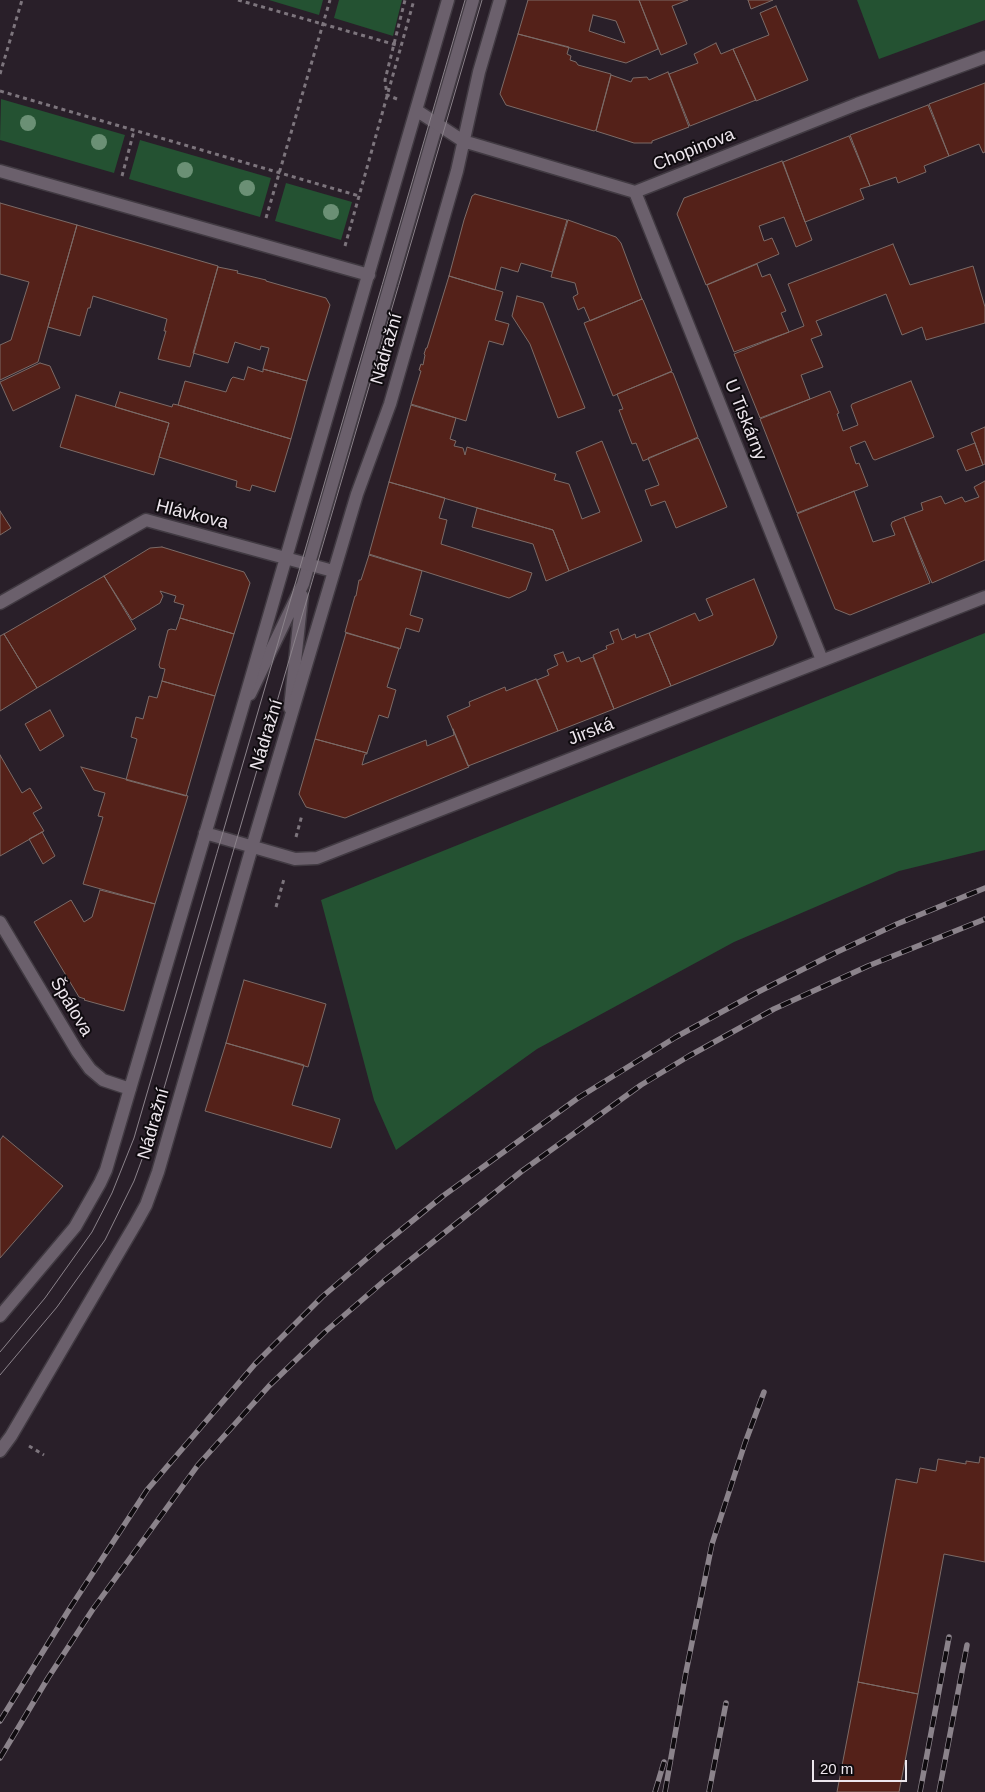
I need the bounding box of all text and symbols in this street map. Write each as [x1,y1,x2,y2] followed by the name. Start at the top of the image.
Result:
[650,124,738,176] street label: Chopinova
[367,311,407,387] street label: Nádražní
[719,376,771,464] street label: U Tiskárny
[153,496,231,534] street label: Hlávkova
[246,697,288,773] street label: Nádražní
[565,713,617,751] street label: Jirská
[45,974,97,1040] street label: Špálova
[134,1086,174,1162] street label: Nádražní
[815,1750,910,1782] scale bar
[820,1760,853,1777] text: 20 m

